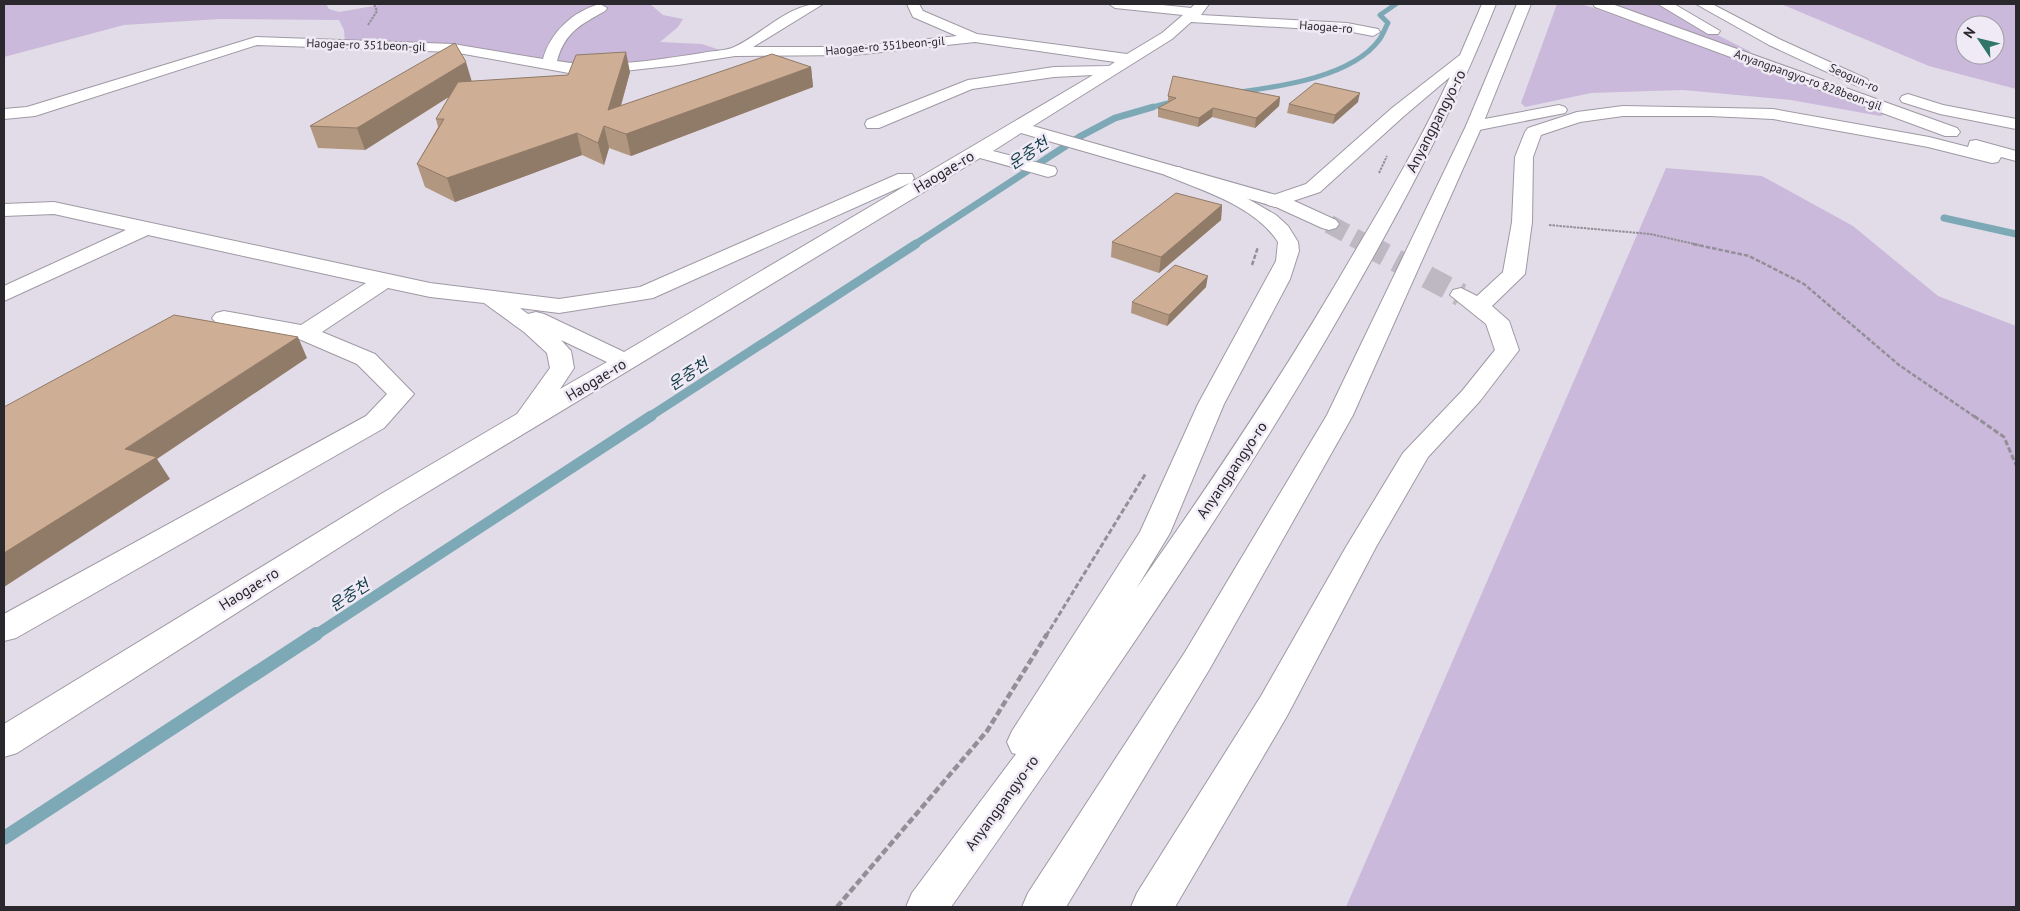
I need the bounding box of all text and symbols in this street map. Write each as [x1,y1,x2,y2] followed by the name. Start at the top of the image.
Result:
[1955,15,2005,65] north arrow
[1299,17,1353,36] street label: Haogae-ro
[1959,24,1979,41] text: N
[825,33,946,58] street label: Haogae-ro 351beon-gil
[306,35,426,54] street label: Haogae-ro 351beon-gil
[1732,46,1885,113] street label: Anyangpangyo-ro 828beon-gil
[1827,60,1881,95] street label: Seogun-ro
[1401,66,1470,175] street label: Anyangpangyo-ro
[1004,131,1054,173] water label: 운중천
[910,146,977,197] street label: Haogae-ro
[664,352,714,394] water label: 운중천
[562,354,629,405] street label: Haogae-ro
[1192,418,1271,522] street label: Anyangpangyo-ro
[215,563,282,614] street label: Haogae-ro
[325,573,375,615] water label: 운중천
[961,751,1042,854] street label: Anyangpangyo-ro

